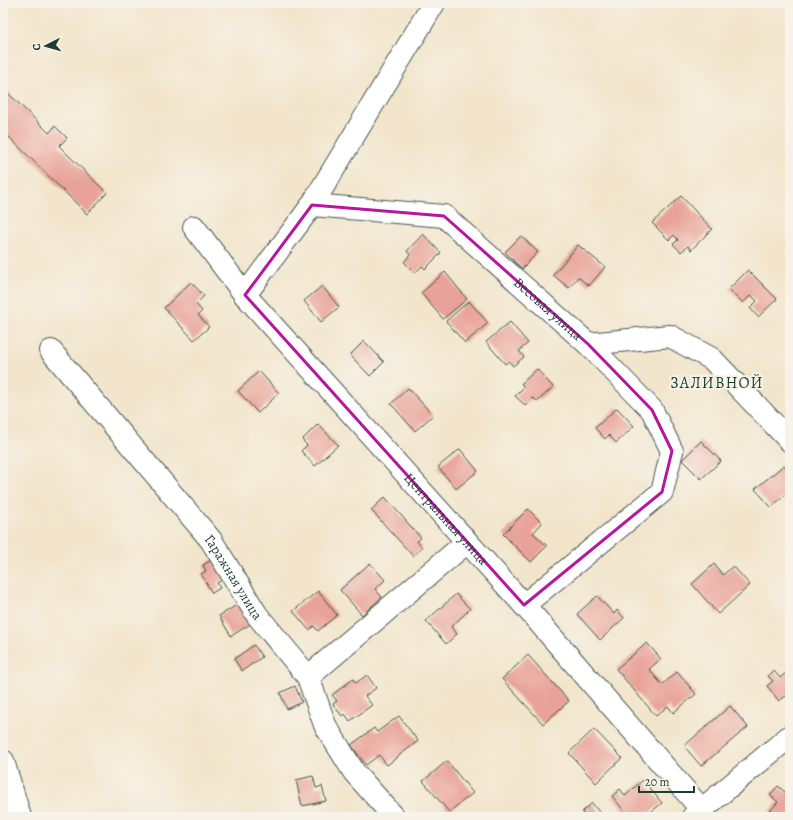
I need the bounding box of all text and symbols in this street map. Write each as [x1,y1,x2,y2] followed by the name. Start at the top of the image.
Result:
[26,26,66,66] north arrow
[29,43,44,51] text: С
[510,273,587,345] street label: Весовая улица
[670,372,764,394] district label: ЗАЛИВНОЙ
[400,469,493,569] street label: Центральная улица
[200,530,267,624] street label: Гаражная улица
[639,768,694,794] scale bar
[645,774,669,790] text: 20 m

